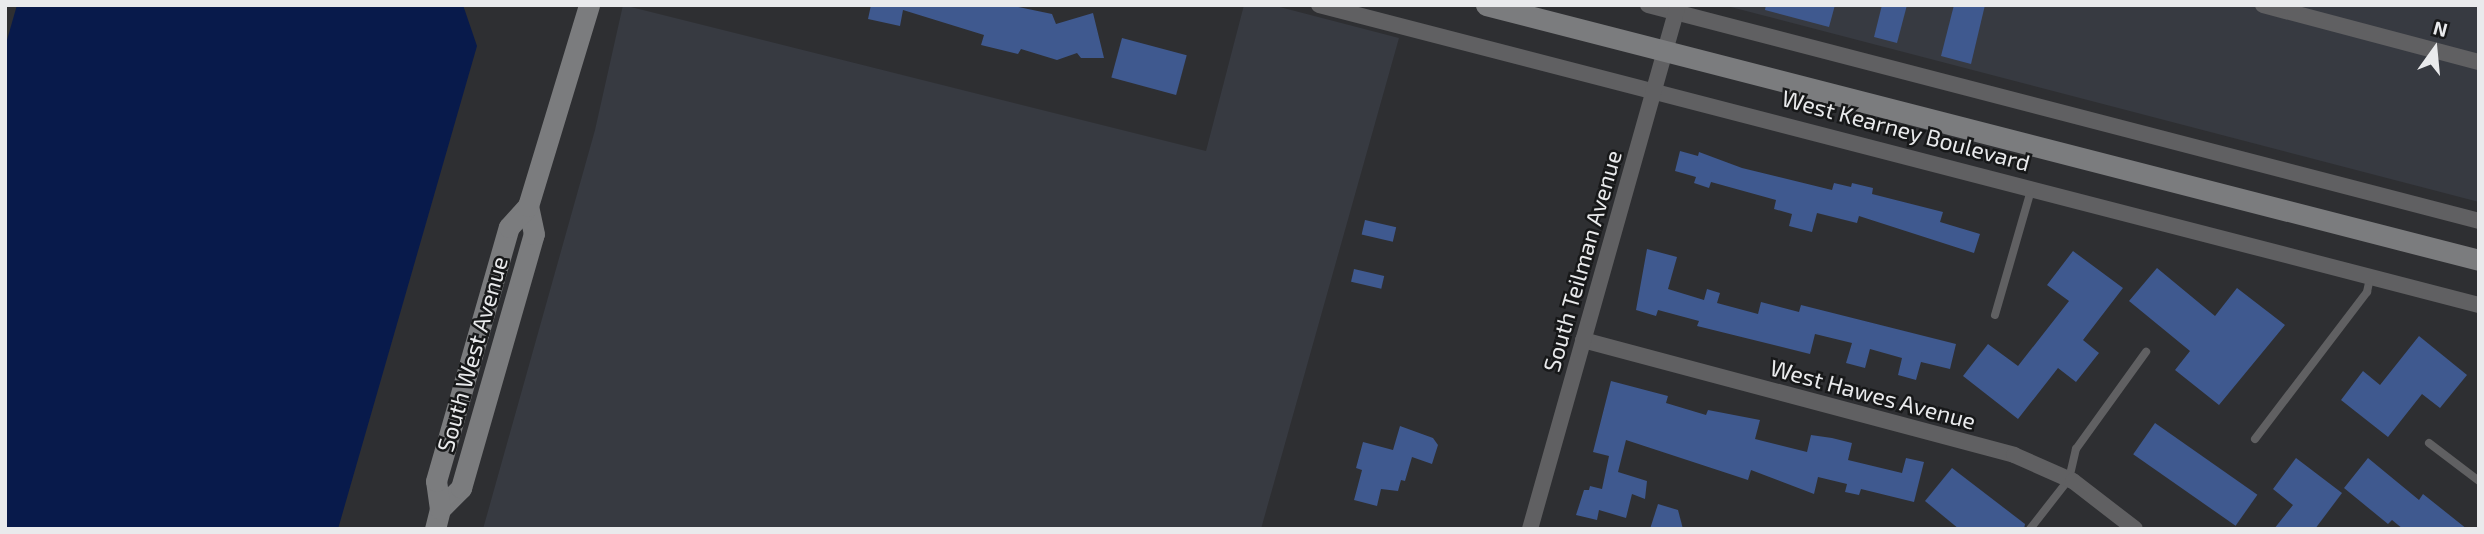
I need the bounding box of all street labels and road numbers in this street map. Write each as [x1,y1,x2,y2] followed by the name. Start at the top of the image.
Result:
[1779,84,2033,176] street label: West Kearney Boulevard
[1537,146,1627,376] street label: South Teilman Avenue
[431,253,513,455] street label: South West Avenue
[1767,353,1979,435] street label: West Hawes Avenue

